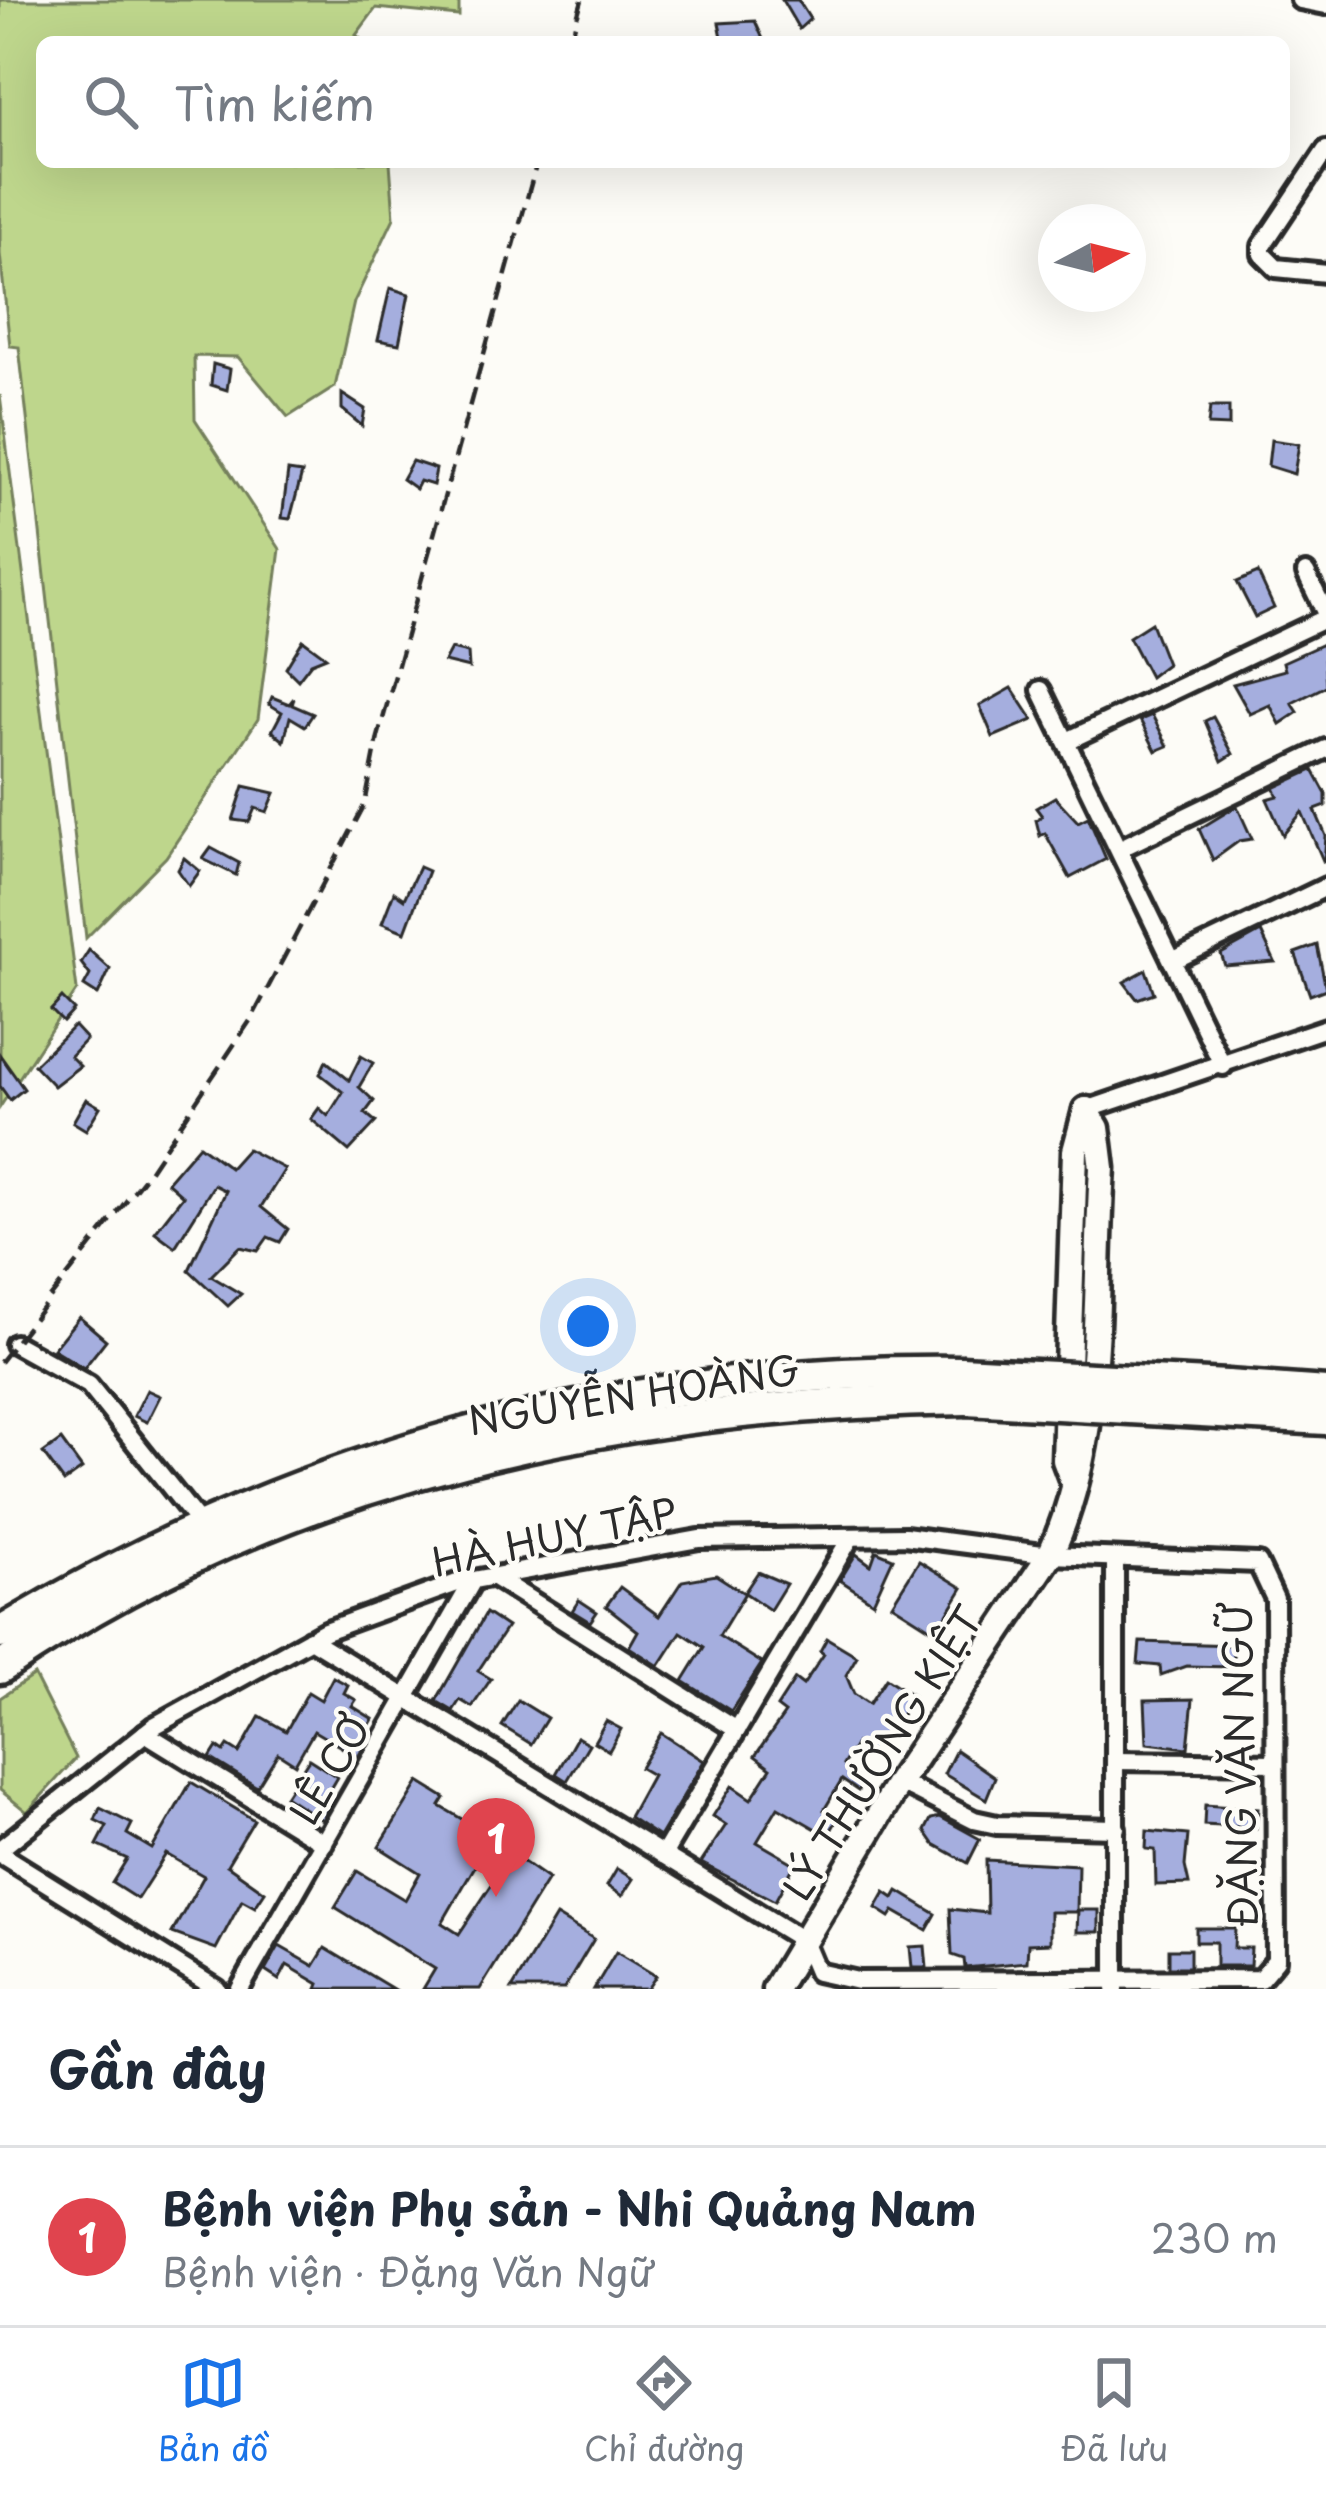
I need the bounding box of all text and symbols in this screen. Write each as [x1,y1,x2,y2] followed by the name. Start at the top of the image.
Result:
[36,36,1290,168] search box
[174,68,375,136] text: Tìm kiếm
[78,69,144,135] icon: search
[1038,204,1146,312] north arrow
[558,1296,618,1356] your location
[463,1336,804,1448] street label: NGUYỄN HOÀNG
[426,1480,682,1590] street label: HÀ HUY TẬP
[767,1593,996,1911] street label: LÝ THƯỜNG KIỆT
[1206,1602,1270,1928] street label: ĐẶNG VĂN NGỮ
[273,1704,383,1834] street label: LÊ CƠ
[457,1798,535,1897] pin: 1
[48,2029,267,2106] text: Gần đây
[162,2173,977,2241] text: Bệnh viện Phụ sản - Nhi Quảng Nam
[78,2207,96,2266] text: 1
[1151,2207,1278,2266] text: 230 m
[162,2241,654,2300] text: Bệnh viện · Đặng Văn Ngữ
[158,2350,268,2472] tab: Bản đồ
[584,2350,745,2472] tab: Chỉ đường
[1060,2350,1168,2472] tab: Đã lưu

